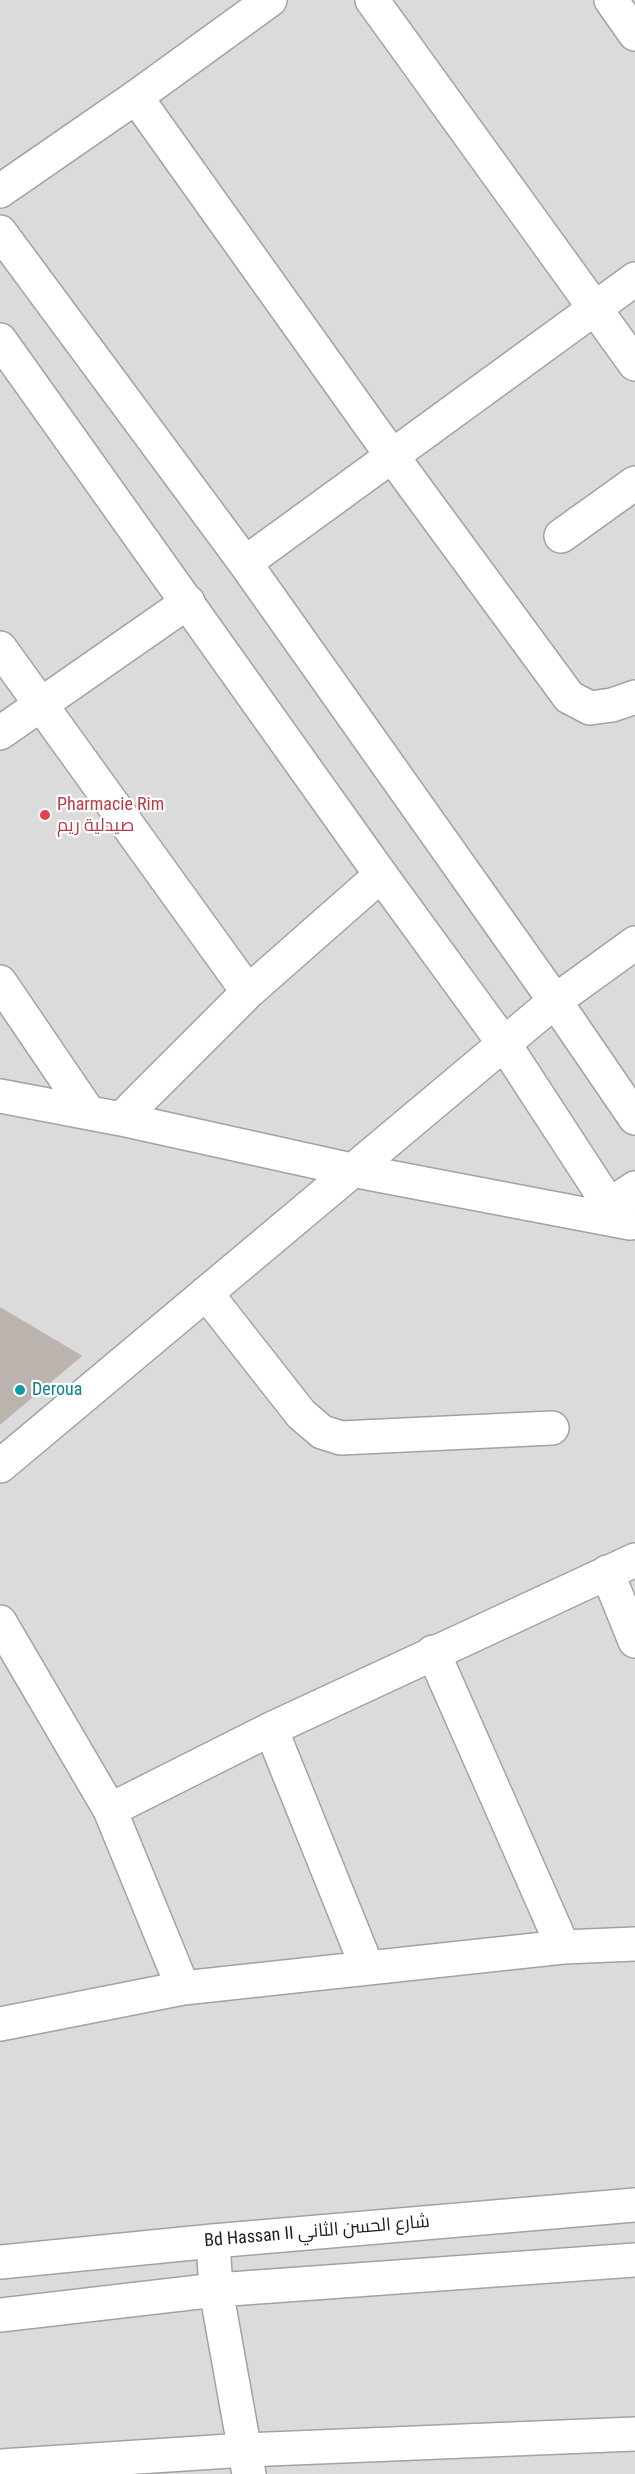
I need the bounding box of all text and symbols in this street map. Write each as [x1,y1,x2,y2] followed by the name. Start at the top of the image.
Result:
[57,794,164,836] place label: Pharmacie Rim صيدلية ريم
[38,808,52,822] marker: Pharmacie Rim صيدلية ريم
[32,1379,82,1401] place label: Deroua
[13,1383,27,1397] marker: Deroua
[203,2211,431,2253] street label: Bd Hassan II شارع الحسن الثاني

